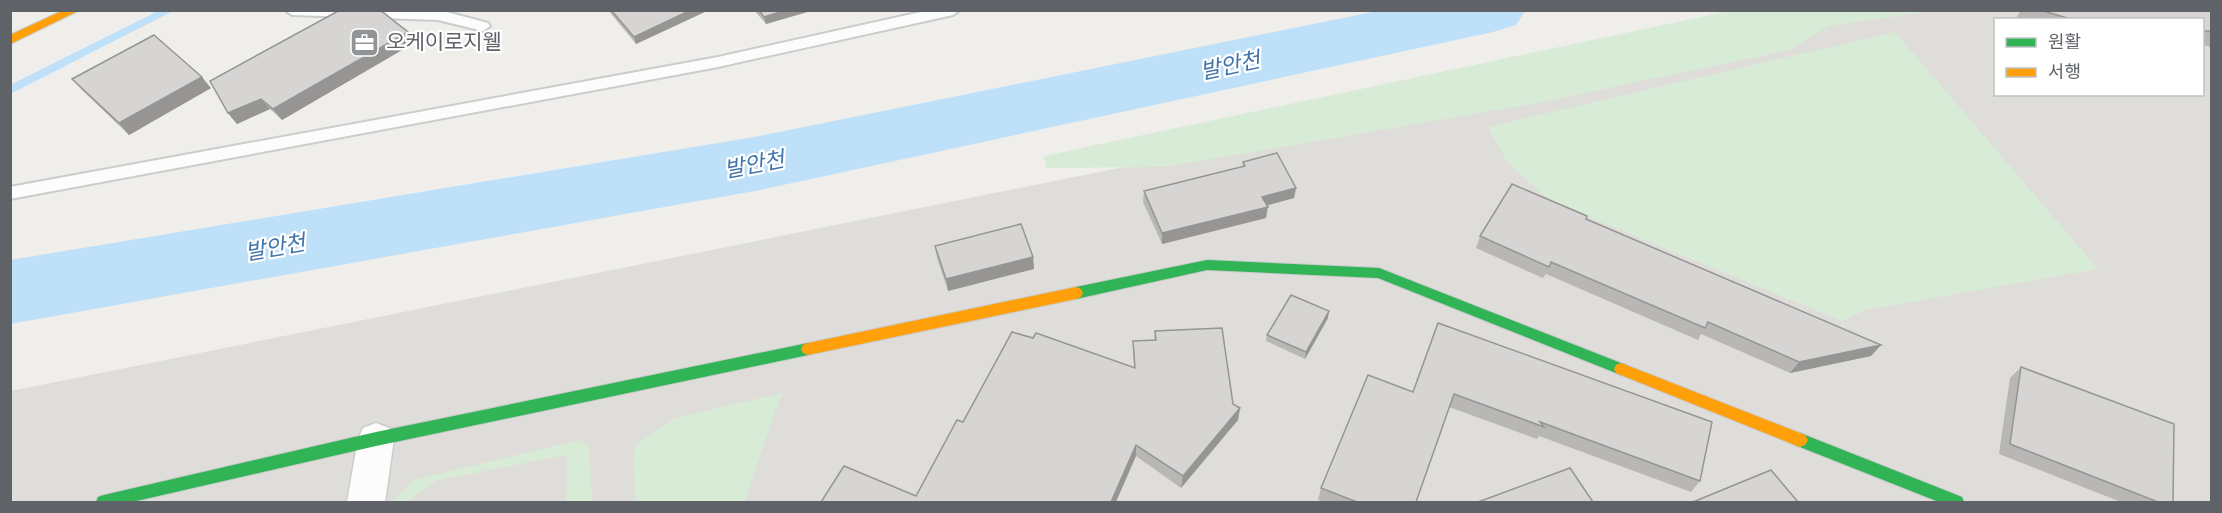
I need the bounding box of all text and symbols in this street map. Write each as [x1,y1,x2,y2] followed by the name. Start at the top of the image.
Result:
[1994,18,2204,96] legend
[349,26,381,58] office icon: 오케이로지웰
[386,31,502,53] place label: 오케이로지웰
[2048,32,2081,52] text: 원활
[1198,47,1265,83] water label: 발안천
[2048,63,2081,82] text: 서행
[722,147,789,182] water label: 발안천
[243,230,310,264] water label: 발안천

